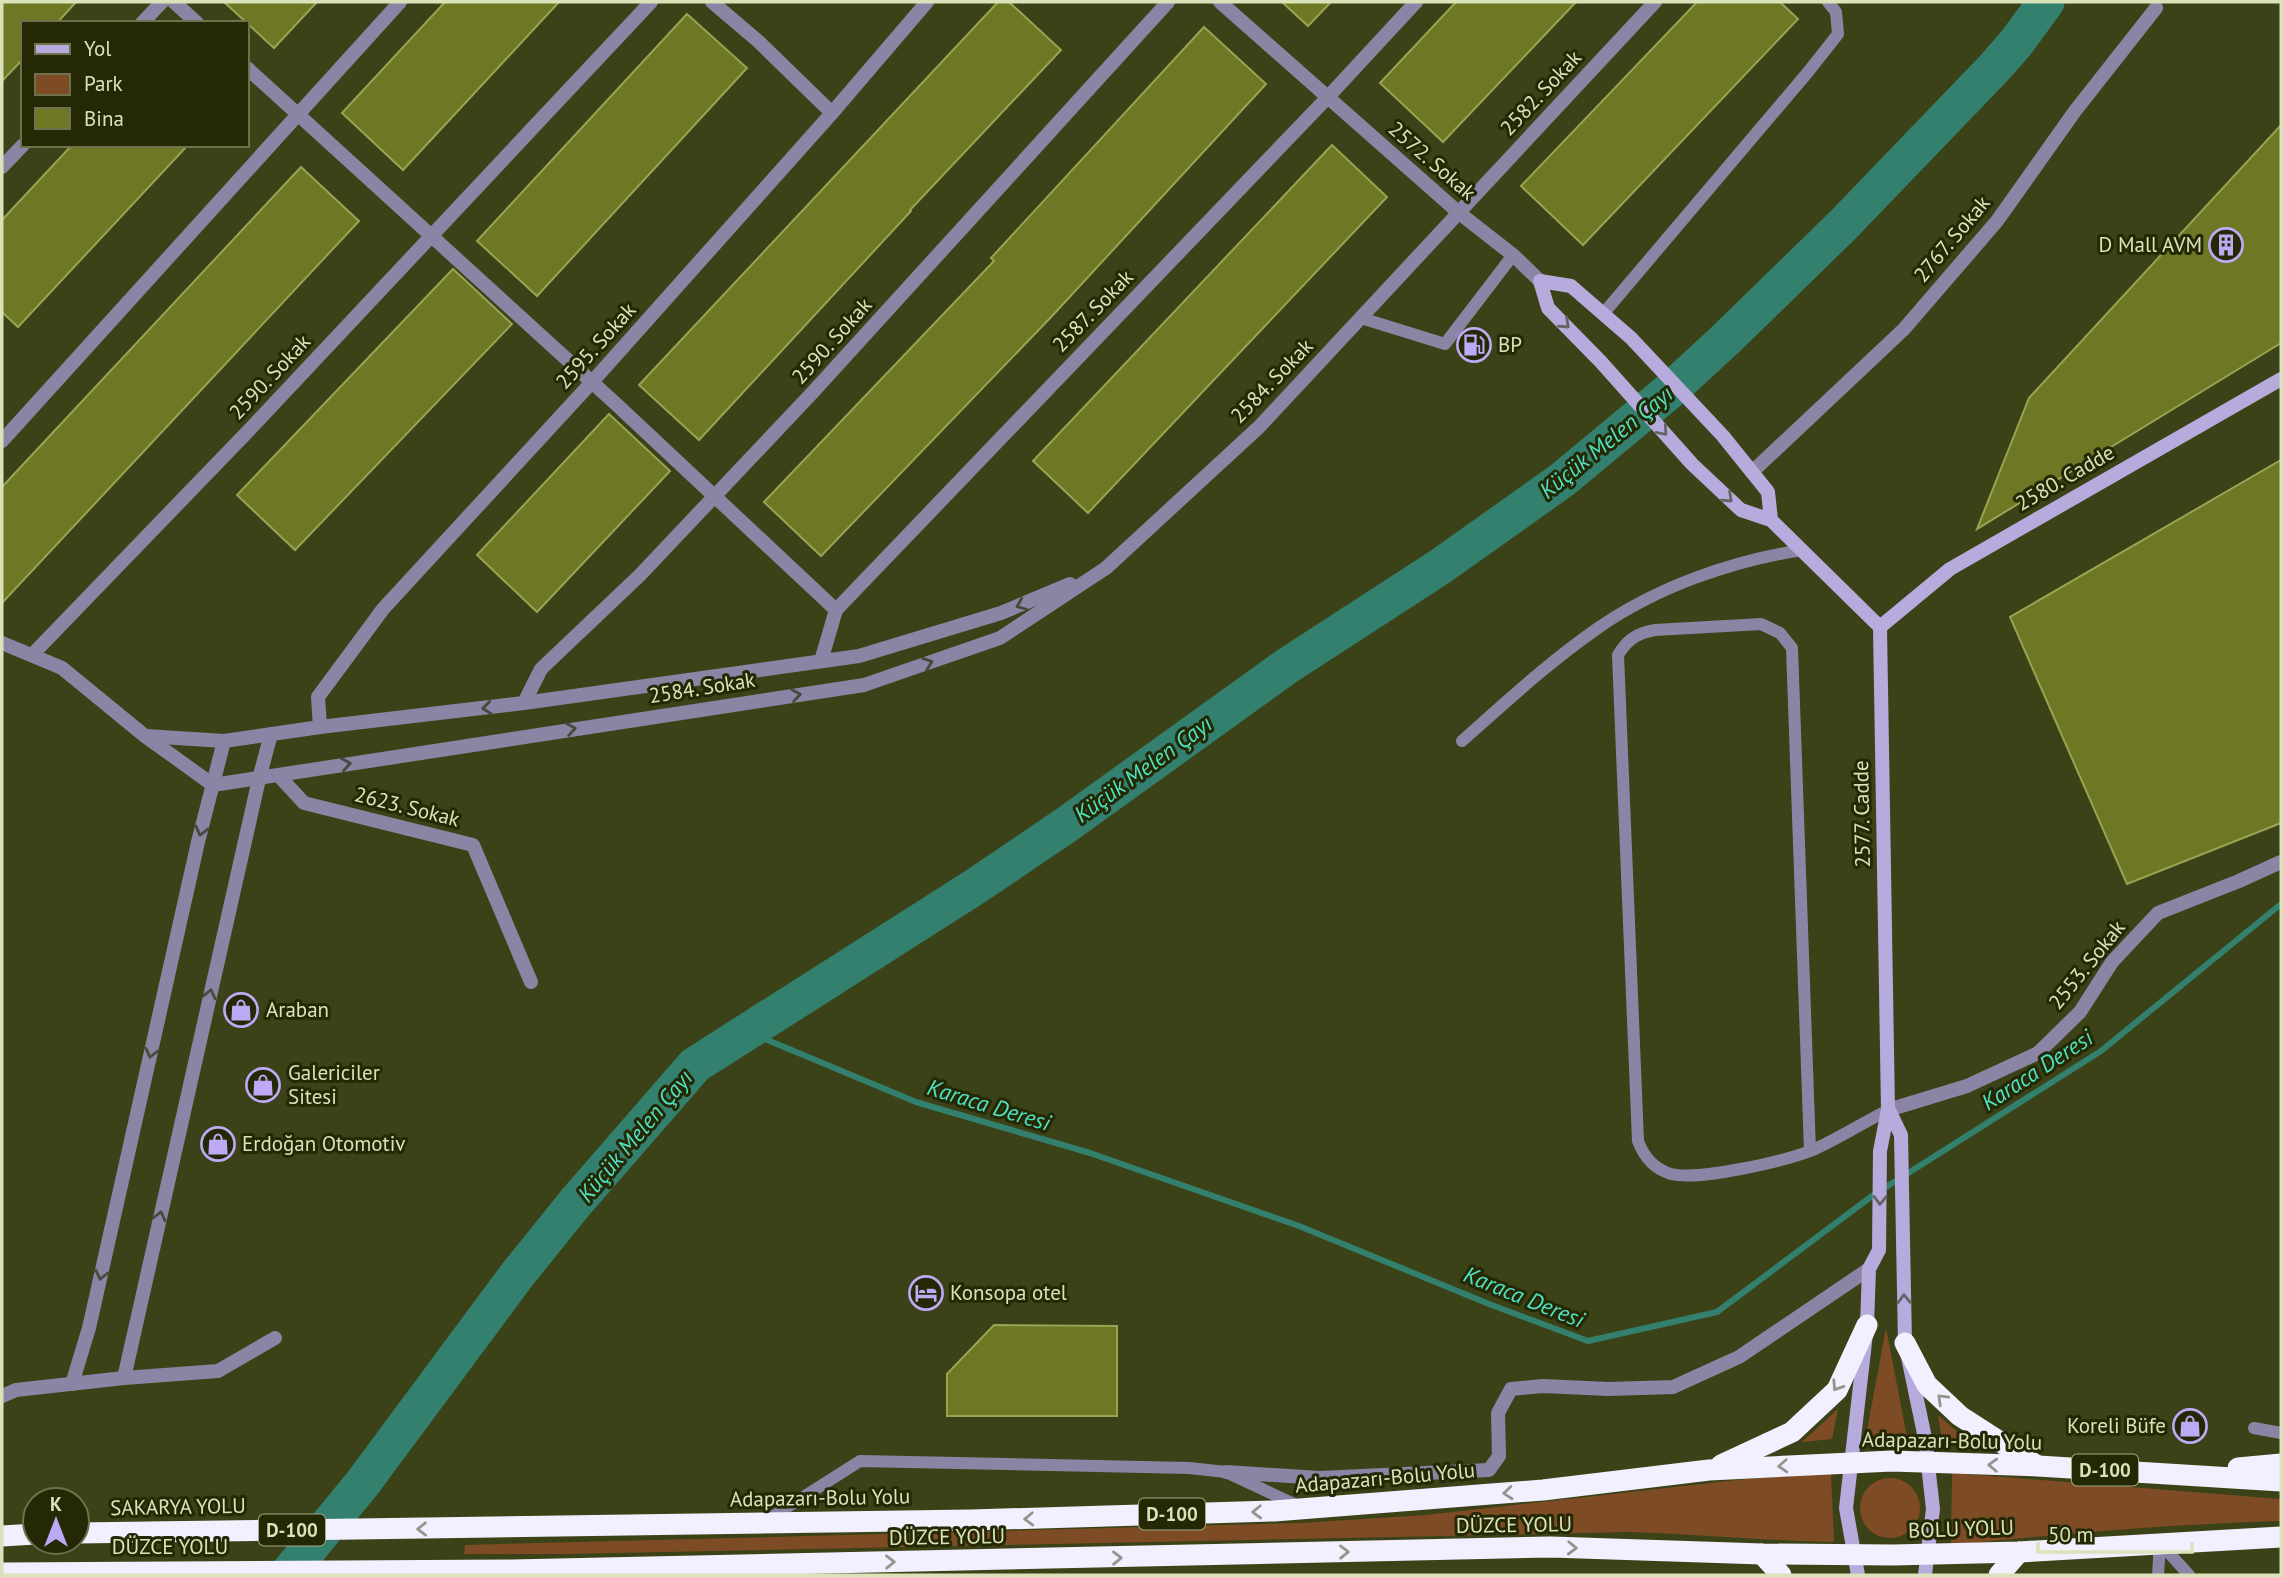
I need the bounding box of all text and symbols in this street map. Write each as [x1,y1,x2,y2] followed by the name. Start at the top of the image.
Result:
[21,21,248,147] legend
[84,35,111,62] text: Yol
[1494,44,1587,141] street label: 2582. Sokak
[84,70,123,97] text: Park
[84,105,124,132] text: Bina
[1383,115,1482,206] street label: 2572. Sokak
[1908,190,1996,288] street label: 2767. Sokak
[2207,226,2245,264] building icon: D Mall AVM
[2099,231,2202,258] place label: D Mall AVM
[1047,264,1139,358] street label: 2587. Sokak
[786,292,878,390] street label: 2590. Sokak
[550,297,642,395] street label: 2595. Sokak
[1557,316,1570,329] one-way arrow
[1455,326,1493,364] fuel station icon: BP
[223,328,316,425] street label: 2590. Sokak
[1498,331,1522,358] place label: BP
[1225,333,1319,429] street label: 2584. Sokak
[1533,379,1678,504] water label: Küçük Melen Çayı
[1655,423,1667,436] one-way arrow
[2011,438,2119,517] street label: 2580. Cadde
[1720,490,1733,502] one-way arrow
[1016,596,1028,610] one-way arrow
[922,657,934,671] one-way arrow
[647,666,757,709] street label: 2584. Sokak
[790,688,802,703] one-way arrow
[481,700,493,715] one-way arrow
[1068,709,1217,828] water label: Küçük Melen Çayı
[565,722,577,737] one-way arrow
[340,757,352,772] one-way arrow
[1847,760,1876,868] street label: 2577. Cadde
[352,780,462,833] street label: 2623. Sokak
[195,825,209,837] one-way arrow
[2042,915,2131,1015] street label: 2553. Sokak
[202,988,217,1000] one-way arrow
[222,991,260,1029] shop icon: Araban
[266,996,329,1023] place label: Araban
[1976,1022,2099,1116] water label: Karaca Deresi
[145,1047,159,1059] one-way arrow
[288,1059,380,1110] place label: Galericiler Sitesi
[571,1064,698,1208] water label: Küçük Melen Çayı
[244,1066,282,1104] shop icon: Galericiler Sitesi
[924,1072,1055,1137] water label: Karaca Deresi
[199,1125,237,1163] shop icon: Erdoğan Otomotiv
[242,1130,405,1157] place label: Erdoğan Otomotiv
[1872,1196,1888,1206] one-way arrow
[152,1210,167,1222] one-way arrow
[1460,1259,1590,1334] water label: Karaca Deresi
[94,1268,109,1280] one-way arrow
[907,1274,945,1312] hotel icon: Konsopa otel
[950,1279,1067,1306] place label: Konsopa otel
[1897,1293,1912,1304] one-way arrow
[1833,1378,1845,1391] one-way arrow
[1937,1395,1950,1408] one-way arrow
[2171,1407,2209,1445] shop icon: Koreli Büfe
[2067,1412,2166,1439] place label: Koreli Büfe
[1862,1425,2042,1456] street label: Adapazarı-Bolu Yolu
[2072,1454,2138,1486] road number: D-100
[1294,1456,1476,1499] street label: Adapazarı-Bolu Yolu
[1987,1457,1998,1472] one-way arrow
[1777,1459,1788,1474] one-way arrow
[730,1482,910,1513] street label: Adapazarı-Bolu Yolu
[1502,1485,1513,1500] one-way arrow
[21,1486,91,1556] north arrow
[50,1492,62,1516] text: K
[110,1492,246,1521] street label: SAKARYA YOLU
[1139,1498,1205,1530] road number: D-100
[1251,1504,1261,1520] one-way arrow
[1456,1510,1572,1539] street label: DÜZCE YOLU
[2038,1510,2192,1554] scale bar
[1024,1511,1035,1526] one-way arrow
[1908,1513,2014,1544] street label: BOLU YOLU
[259,1514,325,1546] road number: D-100
[416,1521,427,1537] one-way arrow
[2048,1521,2094,1548] text: 50 m
[889,1522,1005,1551] street label: DÜZCE YOLU
[112,1533,228,1560] street label: DÜZCE YOLU
[1567,1540,1578,1555] one-way arrow
[1339,1545,1350,1560] one-way arrow
[1112,1550,1123,1565] one-way arrow
[884,1555,895,1570] one-way arrow

